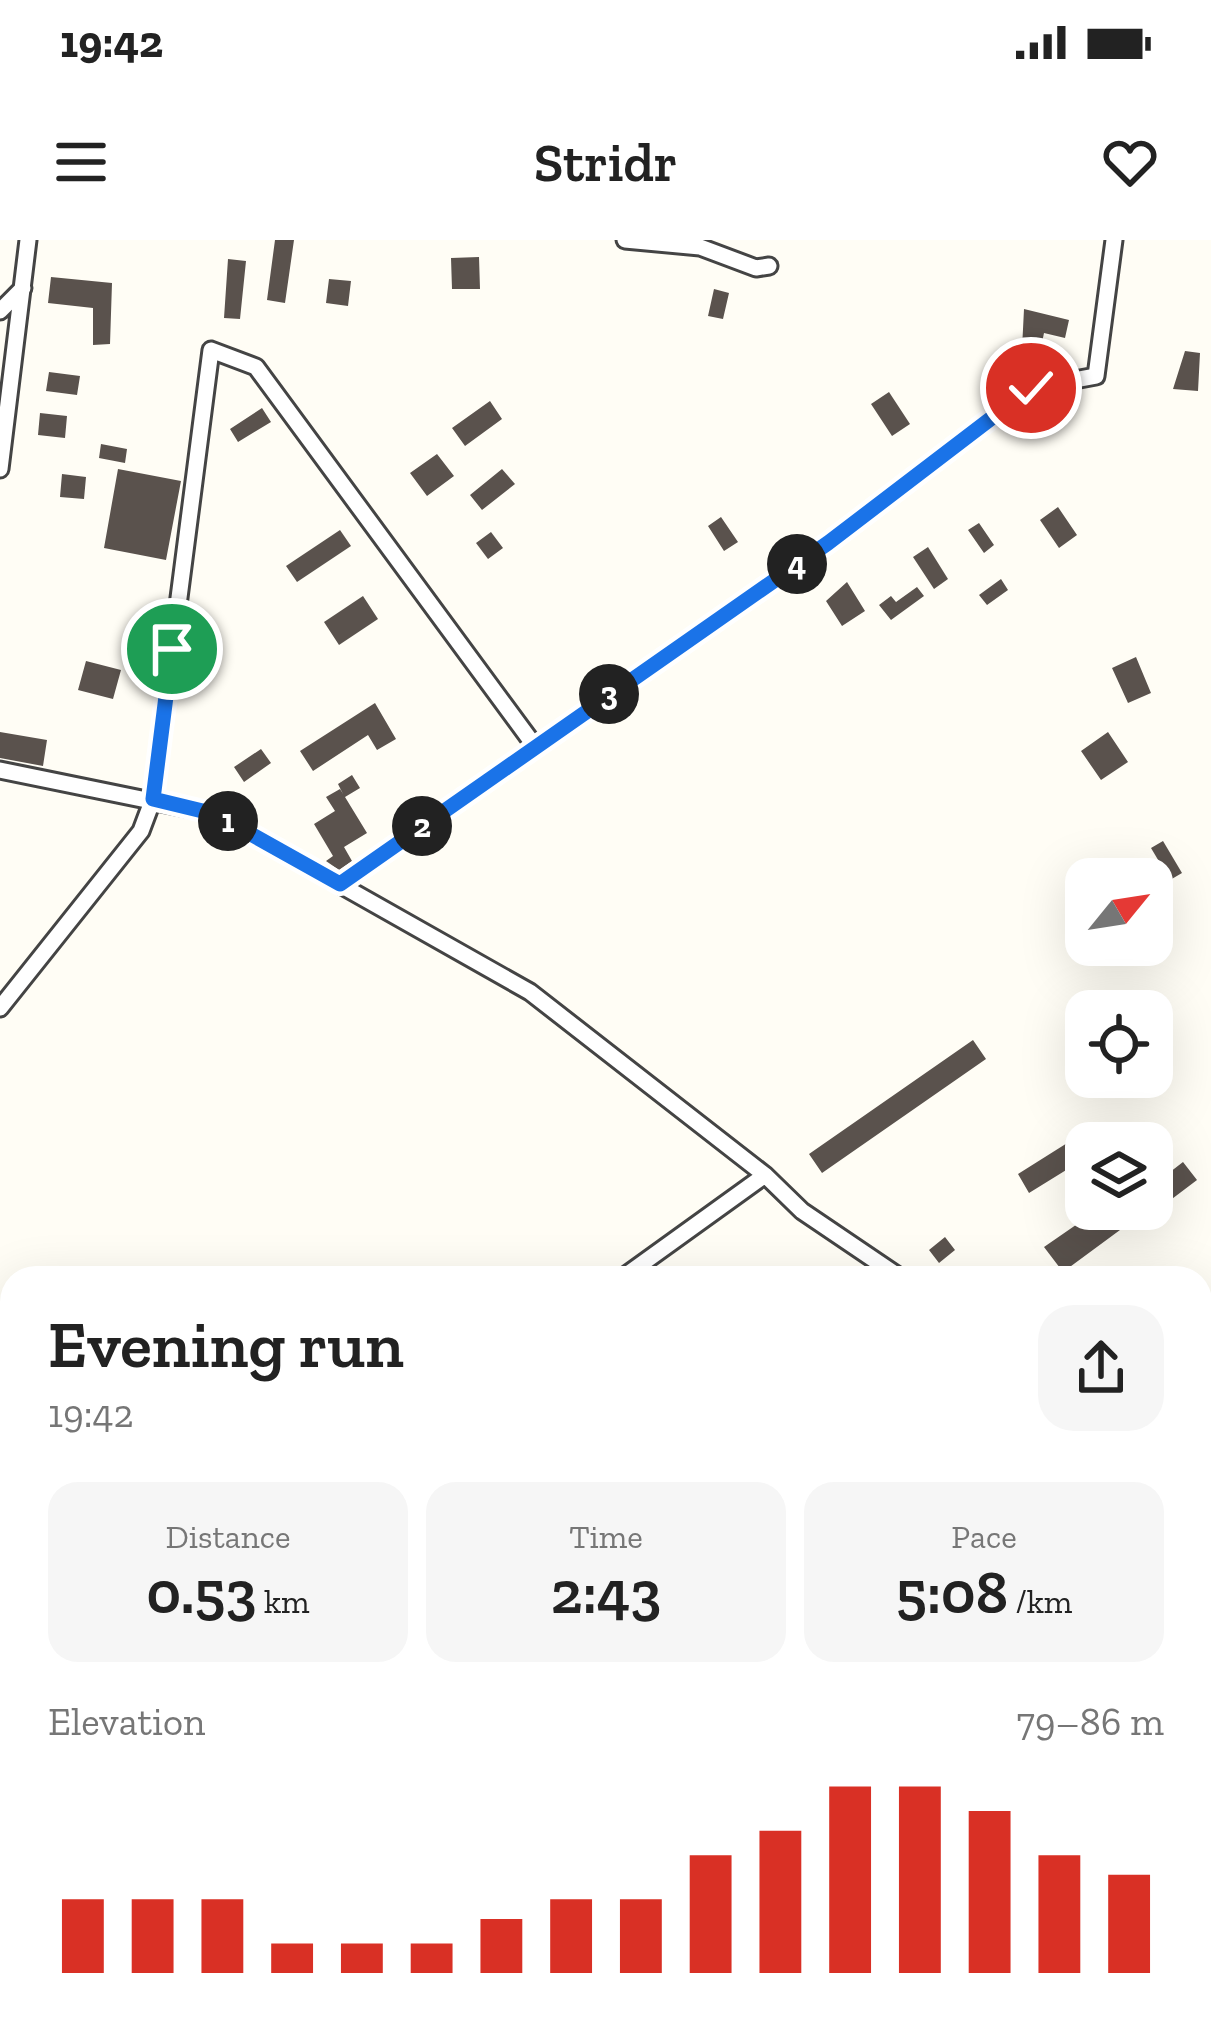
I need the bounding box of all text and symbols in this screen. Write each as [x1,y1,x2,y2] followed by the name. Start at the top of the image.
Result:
[60,15,163,69] text: 19:42
[48,129,114,195] icon: menu
[1097,129,1163,195] icon: heart
[534,130,677,195] text: Stridr
[980,337,1082,439] pin
[998,355,1064,421] icon: check
[767,534,827,594] pin: 4
[788,544,806,583] text: 4
[121,598,223,700] pin
[139,616,205,682] icon: arrive
[579,664,639,724] pin: 3
[600,674,618,713] text: 3
[198,791,258,851] pin: 1
[392,796,452,856] pin: 2
[221,801,235,840] text: 1
[413,806,431,845] text: 2
[1065,858,1173,966] north arrow
[1065,858,1173,1230] map controls
[1065,990,1173,1098] button: locate
[1065,1122,1173,1230] button: layers
[48,1305,404,1384] text: Evening run
[1038,1305,1164,1431] button: share
[48,1390,134,1437] text: 19:42
[166,1517,290,1556] text: Distance
[569,1517,643,1556] text: Time
[951,1517,1017,1556] text: Pace
[146,1556,256,1628] text: 0.53
[551,1556,661,1628] text: 2:43
[896,1556,1008,1628] text: 5:08
[256,1582,310,1621] text: km
[1008,1582,1072,1621] text: /km
[48,1698,205,1745] text: Elevation
[1016,1698,1164,1745] text: 79–86 m

